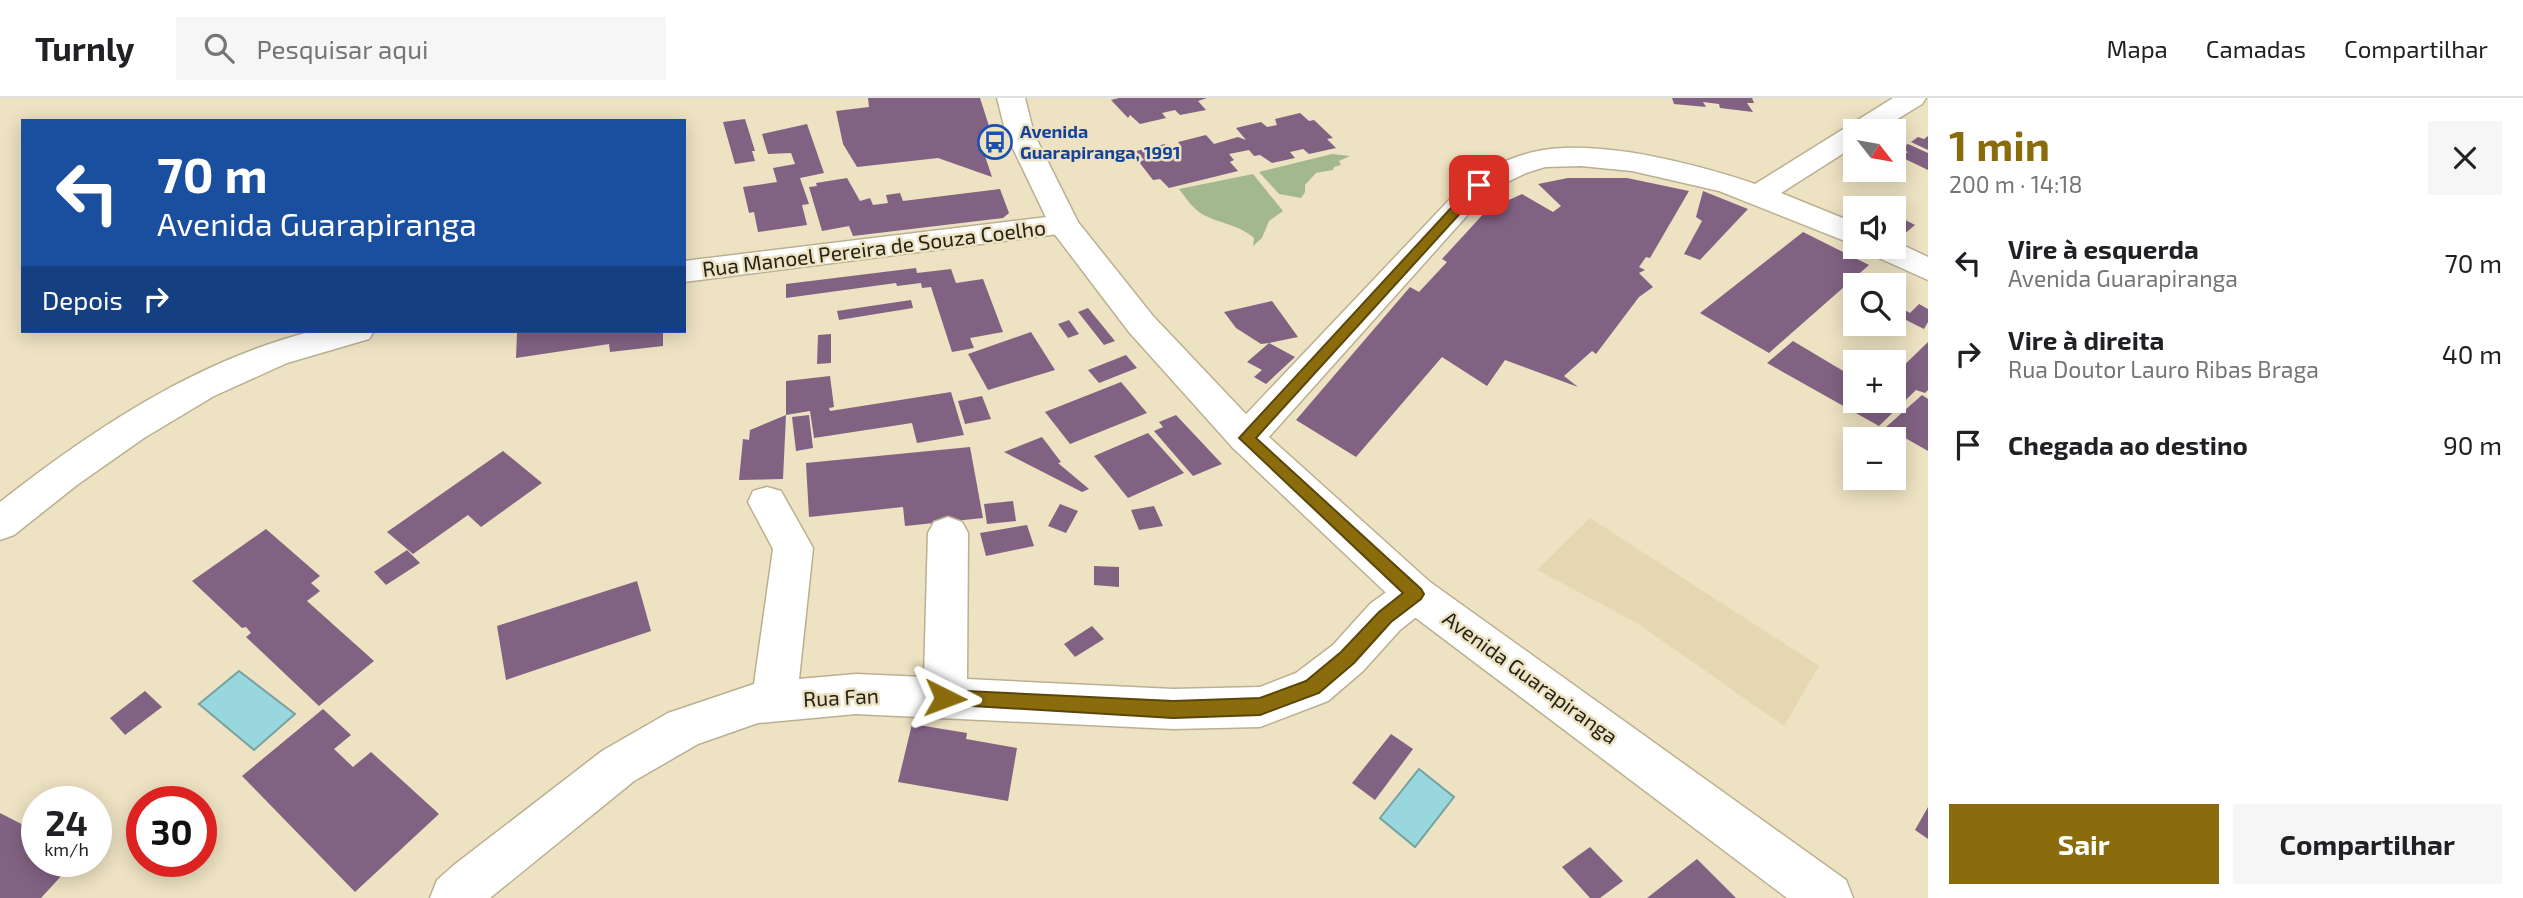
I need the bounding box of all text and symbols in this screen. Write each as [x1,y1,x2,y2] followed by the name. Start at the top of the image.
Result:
[176,17,666,80] search box
[35,28,134,68] text: Turnly
[200,29,238,67] icon: search
[256,33,428,64] text: Pesquisar aqui
[2106,34,2168,63] text: Mapa
[2206,34,2306,63] text: Camadas
[2344,34,2488,63] text: Compartilhar
[1843,119,1906,182] north arrow
[1843,119,1906,490] map controls
[1949,119,2050,169] text: 1 min
[1020,120,1181,163] place label: Avenida Guarapiranga, 1991
[2428,121,2502,195] button: close
[976,123,1014,161] bus stop icon: Avenida Guarapiranga, 1991
[157,144,268,203] text: 70 m
[42,147,133,238] icon: left
[1449,155,1509,215] pin
[1460,166,1498,204] icon: arrive
[1949,170,2082,198] text: 200 m · 14:18
[1843,196,1906,259] button: sound
[157,204,477,242] text: Avenida Guarapiranga
[701,214,1047,281] street label: Rua Manoel Pereira de Souza Coelho
[2008,233,2199,264] text: Vire à esquerda
[1949,244,1987,282] icon: left
[2444,247,2502,278] text: 70 m
[2008,264,2238,292] text: Avenida Guarapiranga
[1843,273,1906,336] button: search
[137,280,175,318] icon: right
[42,284,123,315] text: Depois
[2008,324,2164,355] text: Vire à direita
[1949,335,1987,373] icon: right
[2442,338,2502,369] text: 40 m
[1843,350,1906,413] button: +
[2008,355,2319,383] text: Rua Doutor Lauro Ribas Braga
[1949,426,1987,464] icon: arrive
[1843,427,1906,490] button: −
[2008,429,2248,460] text: Chegada ao destino
[2443,429,2502,460] text: 90 m
[1439,605,1623,749] street label: Avenida Guarapiranga
[908,661,982,735] position arrow
[802,682,879,711] street label: Rua Fan
[126,786,217,877] speed limit sign: 30
[45,801,88,843] text: 24
[1949,804,2219,884] button: Sair
[2233,804,2502,884] button: Compartilhar
[44,838,89,860] text: km/h

